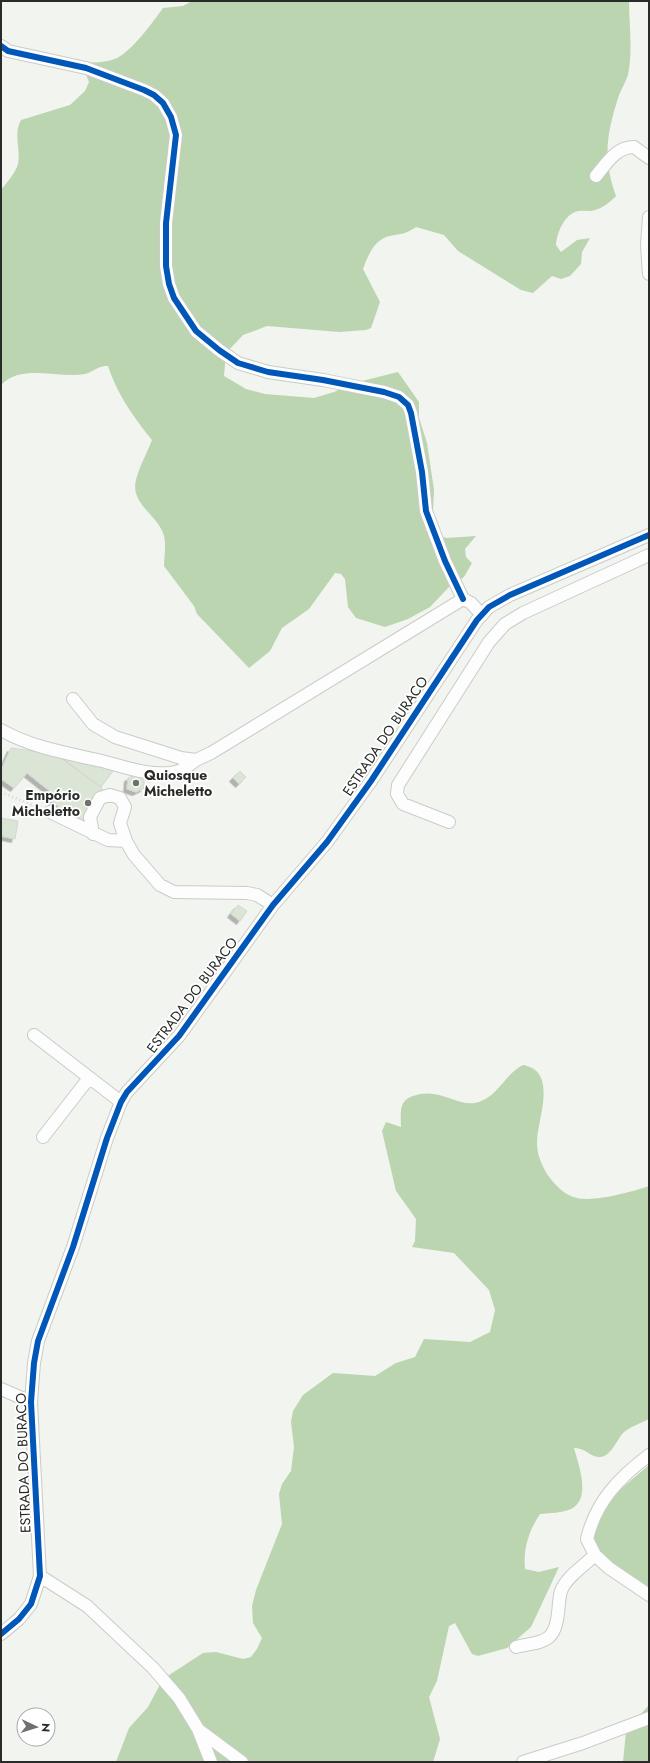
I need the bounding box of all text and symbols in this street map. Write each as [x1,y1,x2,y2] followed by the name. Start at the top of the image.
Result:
[338,672,432,800] street label: ESTRADA DO BURACO
[144,765,212,801] place label: Quiosque Micheletto
[131,778,141,788] marker: Quiosque Micheletto
[12,785,80,821] place label: Empório Micheletto
[83,798,93,808] marker: Empório Micheletto
[142,933,242,1057] street label: ESTRADA DO BURACO
[11,1393,35,1533] street label: ESTRADA DO BURACO
[16,1707,56,1747] north arrow
[38,1723,54,1733] text: N

